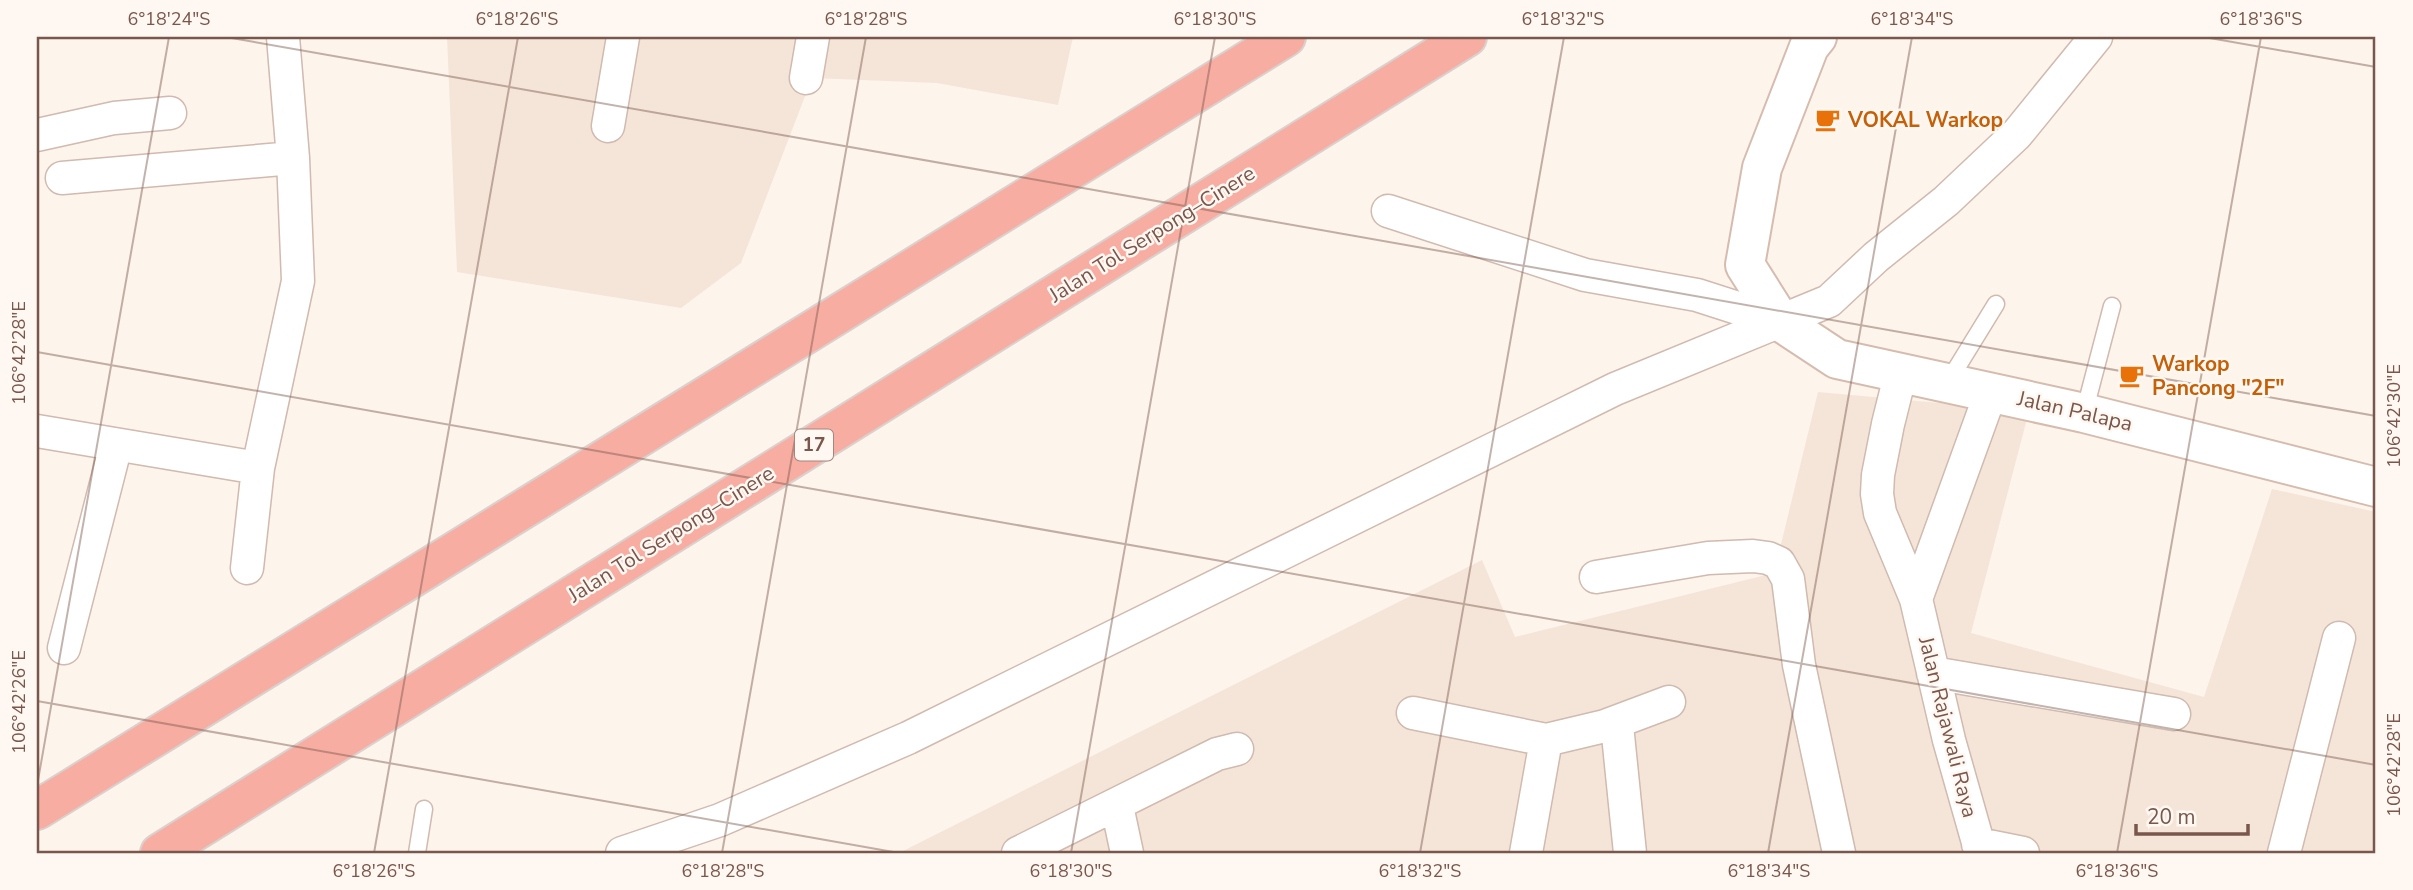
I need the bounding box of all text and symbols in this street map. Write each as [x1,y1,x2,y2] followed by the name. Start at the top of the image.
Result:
[128,7,210,31] text: 6°18'24"S
[476,7,558,31] text: 6°18'26"S
[825,7,907,31] text: 6°18'28"S
[1174,7,1256,31] text: 6°18'30"S
[1522,7,1604,31] text: 6°18'32"S
[1871,7,1953,31] text: 6°18'34"S
[2220,7,2302,31] text: 6°18'36"S
[1814,106,1842,134] cafe icon: VOKAL Warkop
[1847,106,2003,134] place label: VOKAL Warkop
[1043,159,1260,309] street label: Jalan Tol Serpong–Cinere
[7,301,31,405] text: 106°42'28"E
[2152,350,2285,402] place label: Warkop Pancong "2F"
[2118,362,2146,390] cafe icon: Warkop Pancong "2F"
[2382,364,2406,468] text: 106°42'30"E
[2014,384,2135,438] street label: Jalan Palapa
[795,430,833,460] road number: 17
[562,459,779,609] street label: Jalan Tol Serpong–Cinere
[1912,633,1984,820] street label: Jalan Rajawali Raya
[7,650,31,754] text: 106°42'26"E
[2382,713,2406,817] text: 106°42'28"E
[2136,792,2248,836] scale bar
[2147,803,2196,831] text: 20 m
[333,859,415,883] text: 6°18'26"S
[682,859,764,883] text: 6°18'28"S
[1030,859,1112,883] text: 6°18'30"S
[1379,859,1461,883] text: 6°18'32"S
[1728,859,1810,883] text: 6°18'34"S
[2076,859,2158,883] text: 6°18'36"S

